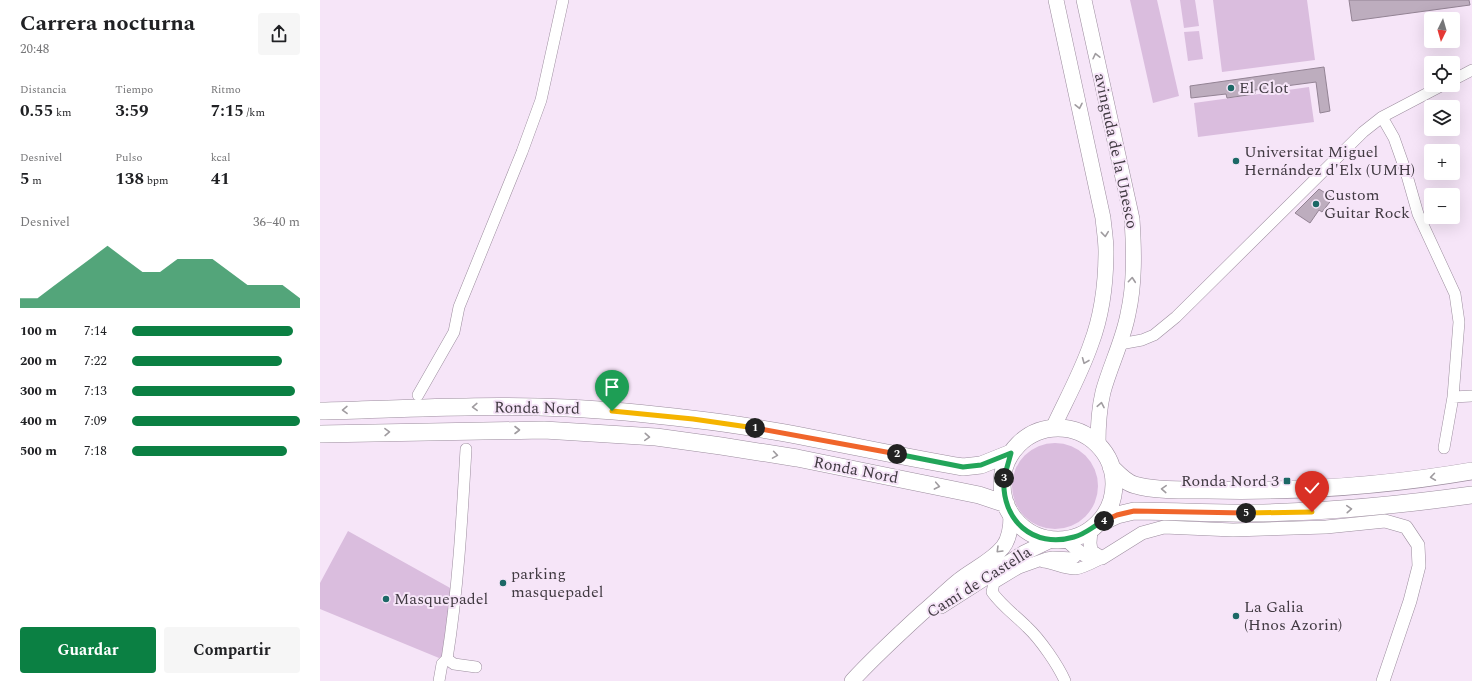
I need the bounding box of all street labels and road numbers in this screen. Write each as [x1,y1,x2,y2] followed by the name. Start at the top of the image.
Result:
[1088,71,1144,231] street label: avinguda de la Unesco
[494,395,580,421] street label: Ronda Nord
[811,450,901,490] street label: Ronda Nord
[922,540,1036,624] street label: Camí de Castella

